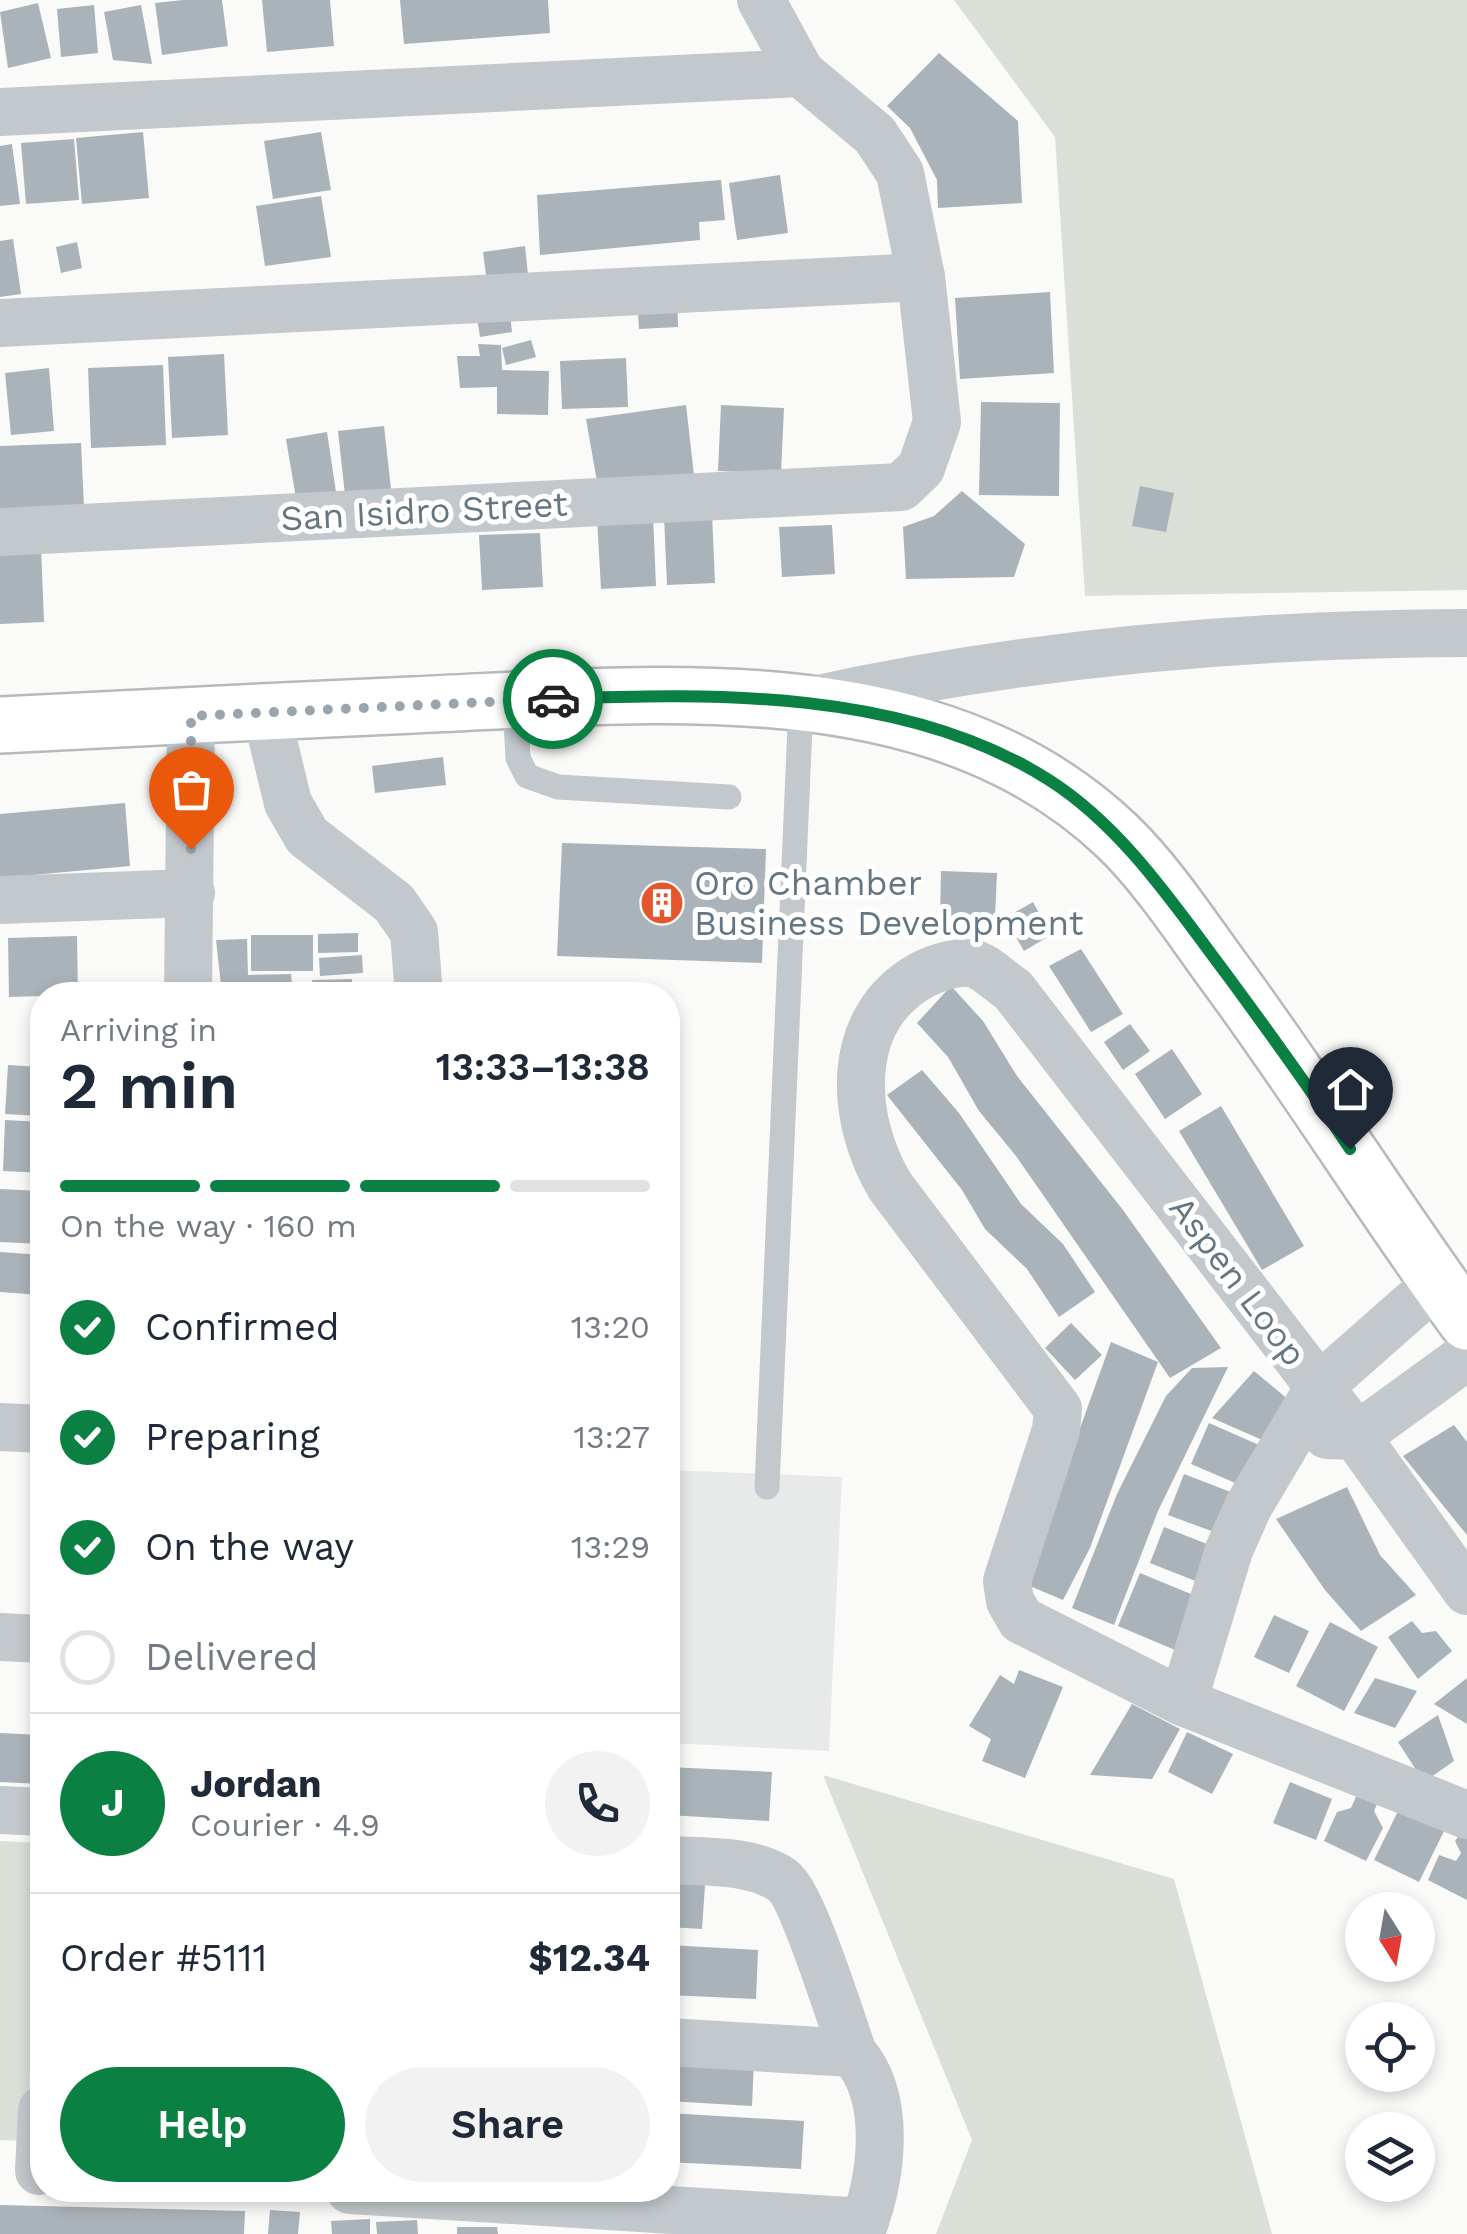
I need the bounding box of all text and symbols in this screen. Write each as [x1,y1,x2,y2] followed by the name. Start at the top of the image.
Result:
[279,482,569,539] street label: San Isidro Street
[503,649,603,749] courier
[526,672,581,727] icon: car
[149,747,234,850] pin
[164,762,219,817] icon: bag
[694,862,1084,944] place label: Oro Chamber Business Development
[639,880,685,926] building icon: Oro Chamber Business Development
[60,1011,217,1049] text: Arriving in
[436,1045,650,1089] text: 13:33–13:38
[1308,1047,1393,1150] pin
[60,1048,238,1124] text: 2 min
[1323,1062,1378,1117] icon: home
[1161,1188,1315,1374] street label: Aspen Loop
[60,1207,357,1245] text: On the way · 160 m
[60,1300,115,1355] icon: check
[145,1305,340,1349] text: Confirmed
[571,1308,650,1346] text: 13:20
[60,1410,115,1465] icon: check
[145,1415,320,1459] text: Preparing
[573,1418,650,1456] text: 13:27
[60,1520,115,1575] icon: check
[145,1525,354,1569] text: On the way
[571,1528,650,1566] text: 13:29
[145,1635,318,1679] text: Delivered
[545,1751,650,1856] button: phone
[190,1762,322,1806] text: Jordan
[101,1781,124,1825] text: J
[190,1806,380,1844] text: Courier · 4.9
[1345,1892,1435,1982] north arrow
[1345,1892,1435,2202] map controls
[60,1936,267,1980] text: Order #5111
[529,1936,650,1980] text: $12.34
[1345,2002,1435,2092] button: locate
[60,2067,345,2182] button: Help
[365,2067,650,2182] button: Share
[1345,2112,1435,2202] button: layers

